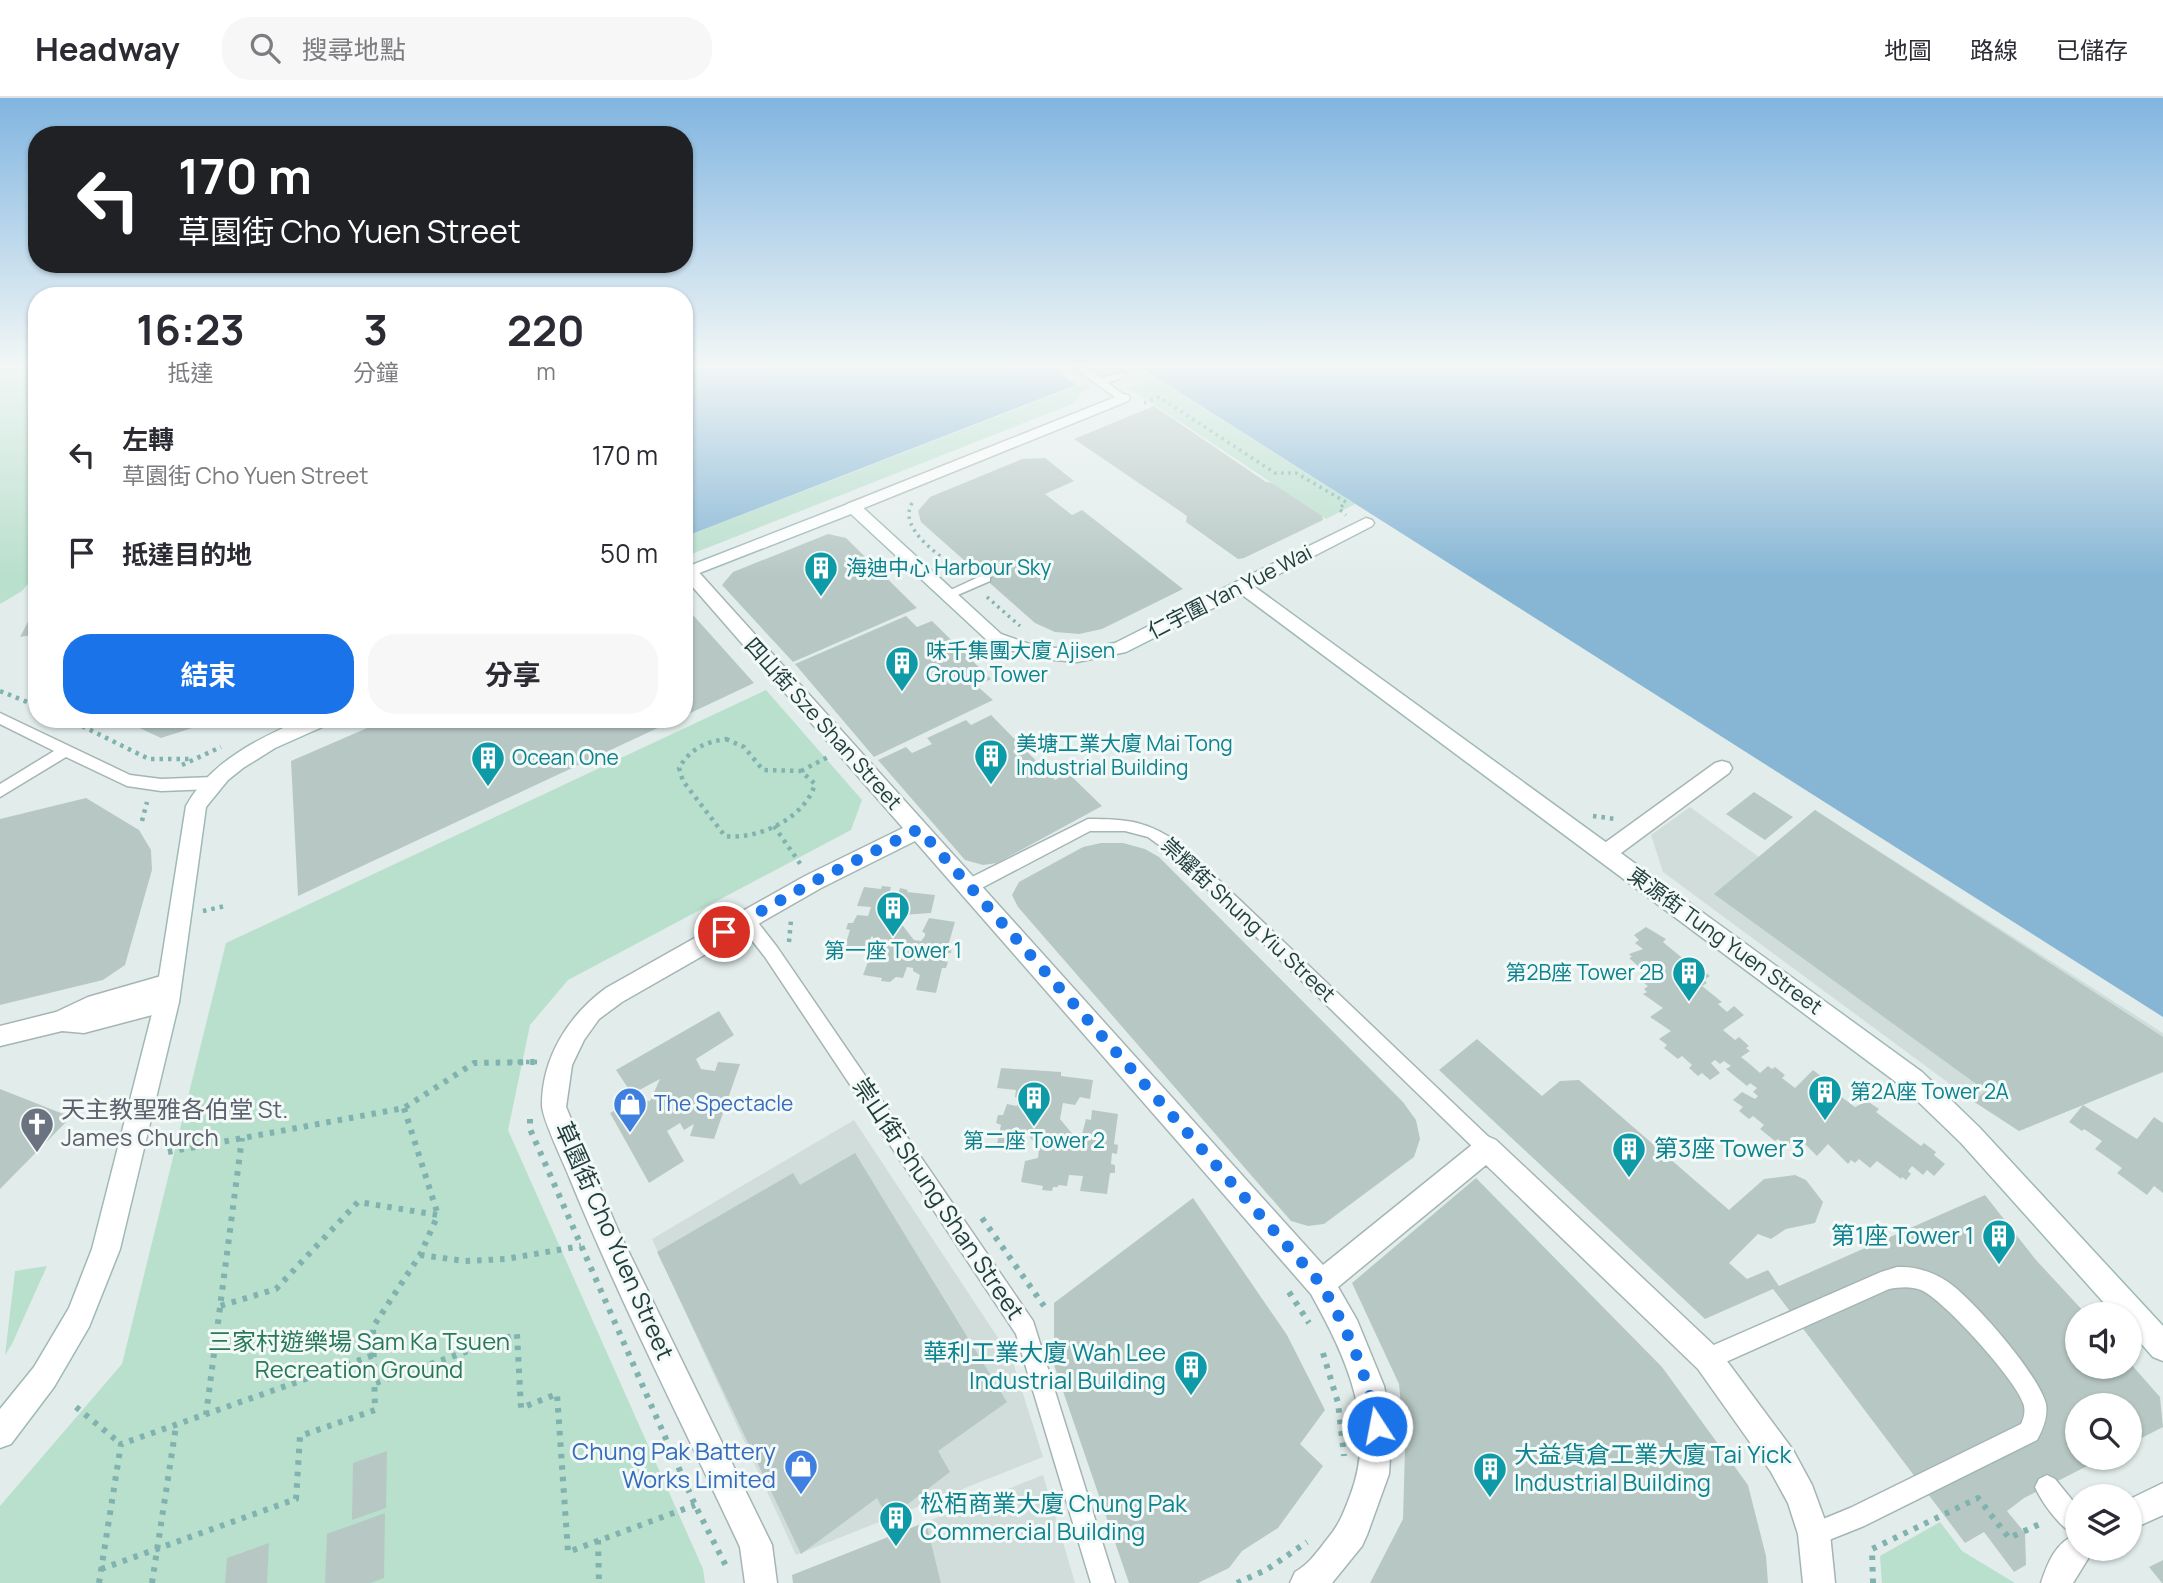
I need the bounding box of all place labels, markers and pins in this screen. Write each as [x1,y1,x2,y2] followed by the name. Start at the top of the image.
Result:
[802,549,840,598] building icon: 海迪中心 Harbour Sky
[846,553,1051,581] place label: 海迪中心 Harbour Sky
[926,636,1115,688] place label: 味千集團大廈 Ajisen Group Tower
[883,644,921,693] building icon: 味千集團大廈 Ajisen Group Tower
[1016,729,1233,781] place label: 美塘工業大廈 Mai Tong Industrial Building
[972,737,1010,786] building icon: 美塘工業大廈 Mai Tong Industrial Building
[469,739,507,788] building icon: Ocean One
[512,743,619,771] place label: Ocean One
[874,889,912,938] building icon: 第一座 Tower 1
[694,902,754,962] pin
[824,936,962,964] place label: 第一座 Tower 1
[1670,954,1708,1003] building icon: 第2B座 Tower 2B
[1506,958,1664,986] place label: 第2B座 Tower 2B
[1806,1073,1844,1122] building icon: 第2A座 Tower 2A
[1850,1077,2009,1105] place label: 第2A座 Tower 2A
[1015,1079,1053,1128] building icon: 第二座 Tower 2
[611,1085,649,1134] shop icon: The Spectacle
[654,1089,793,1117] place label: The Spectacle
[61,1092,288,1153] place label: 天主教聖雅各伯堂 St. James Church
[18,1105,56,1154] church icon: 天主教聖雅各伯堂 St. James Church
[963,1126,1105,1154] place label: 第二座 Tower 2
[1610,1130,1648,1179] building icon: 第3座 Tower 3
[1654,1131,1805,1164] place label: 第3座 Tower 3
[1980,1217,2018,1266] building icon: 第1座 Tower 1
[1831,1218,1974,1251] place label: 第1座 Tower 1
[923,1335,1166,1396] place label: 華利工業大廈 Wah Lee Industrial Building
[1172,1348,1210,1397] building icon: 華利工業大廈 Wah Lee Industrial Building
[572,1434,776,1495] place label: Chung Pak Battery Works Limited
[1514,1437,1792,1498] place label: 大益貨倉工業大廈 Tai Yick Industrial Building
[782,1447,820,1496] shop icon: Chung Pak Battery Works Limited
[1471,1450,1509,1499] building icon: 大益貨倉工業大廈 Tai Yick Industrial Building
[920,1486,1188,1547] place label: 松栢商業大廈 Chung Pak Commercial Building
[877,1499,915,1548] building icon: 松栢商業大廈 Chung Pak Commercial Building

